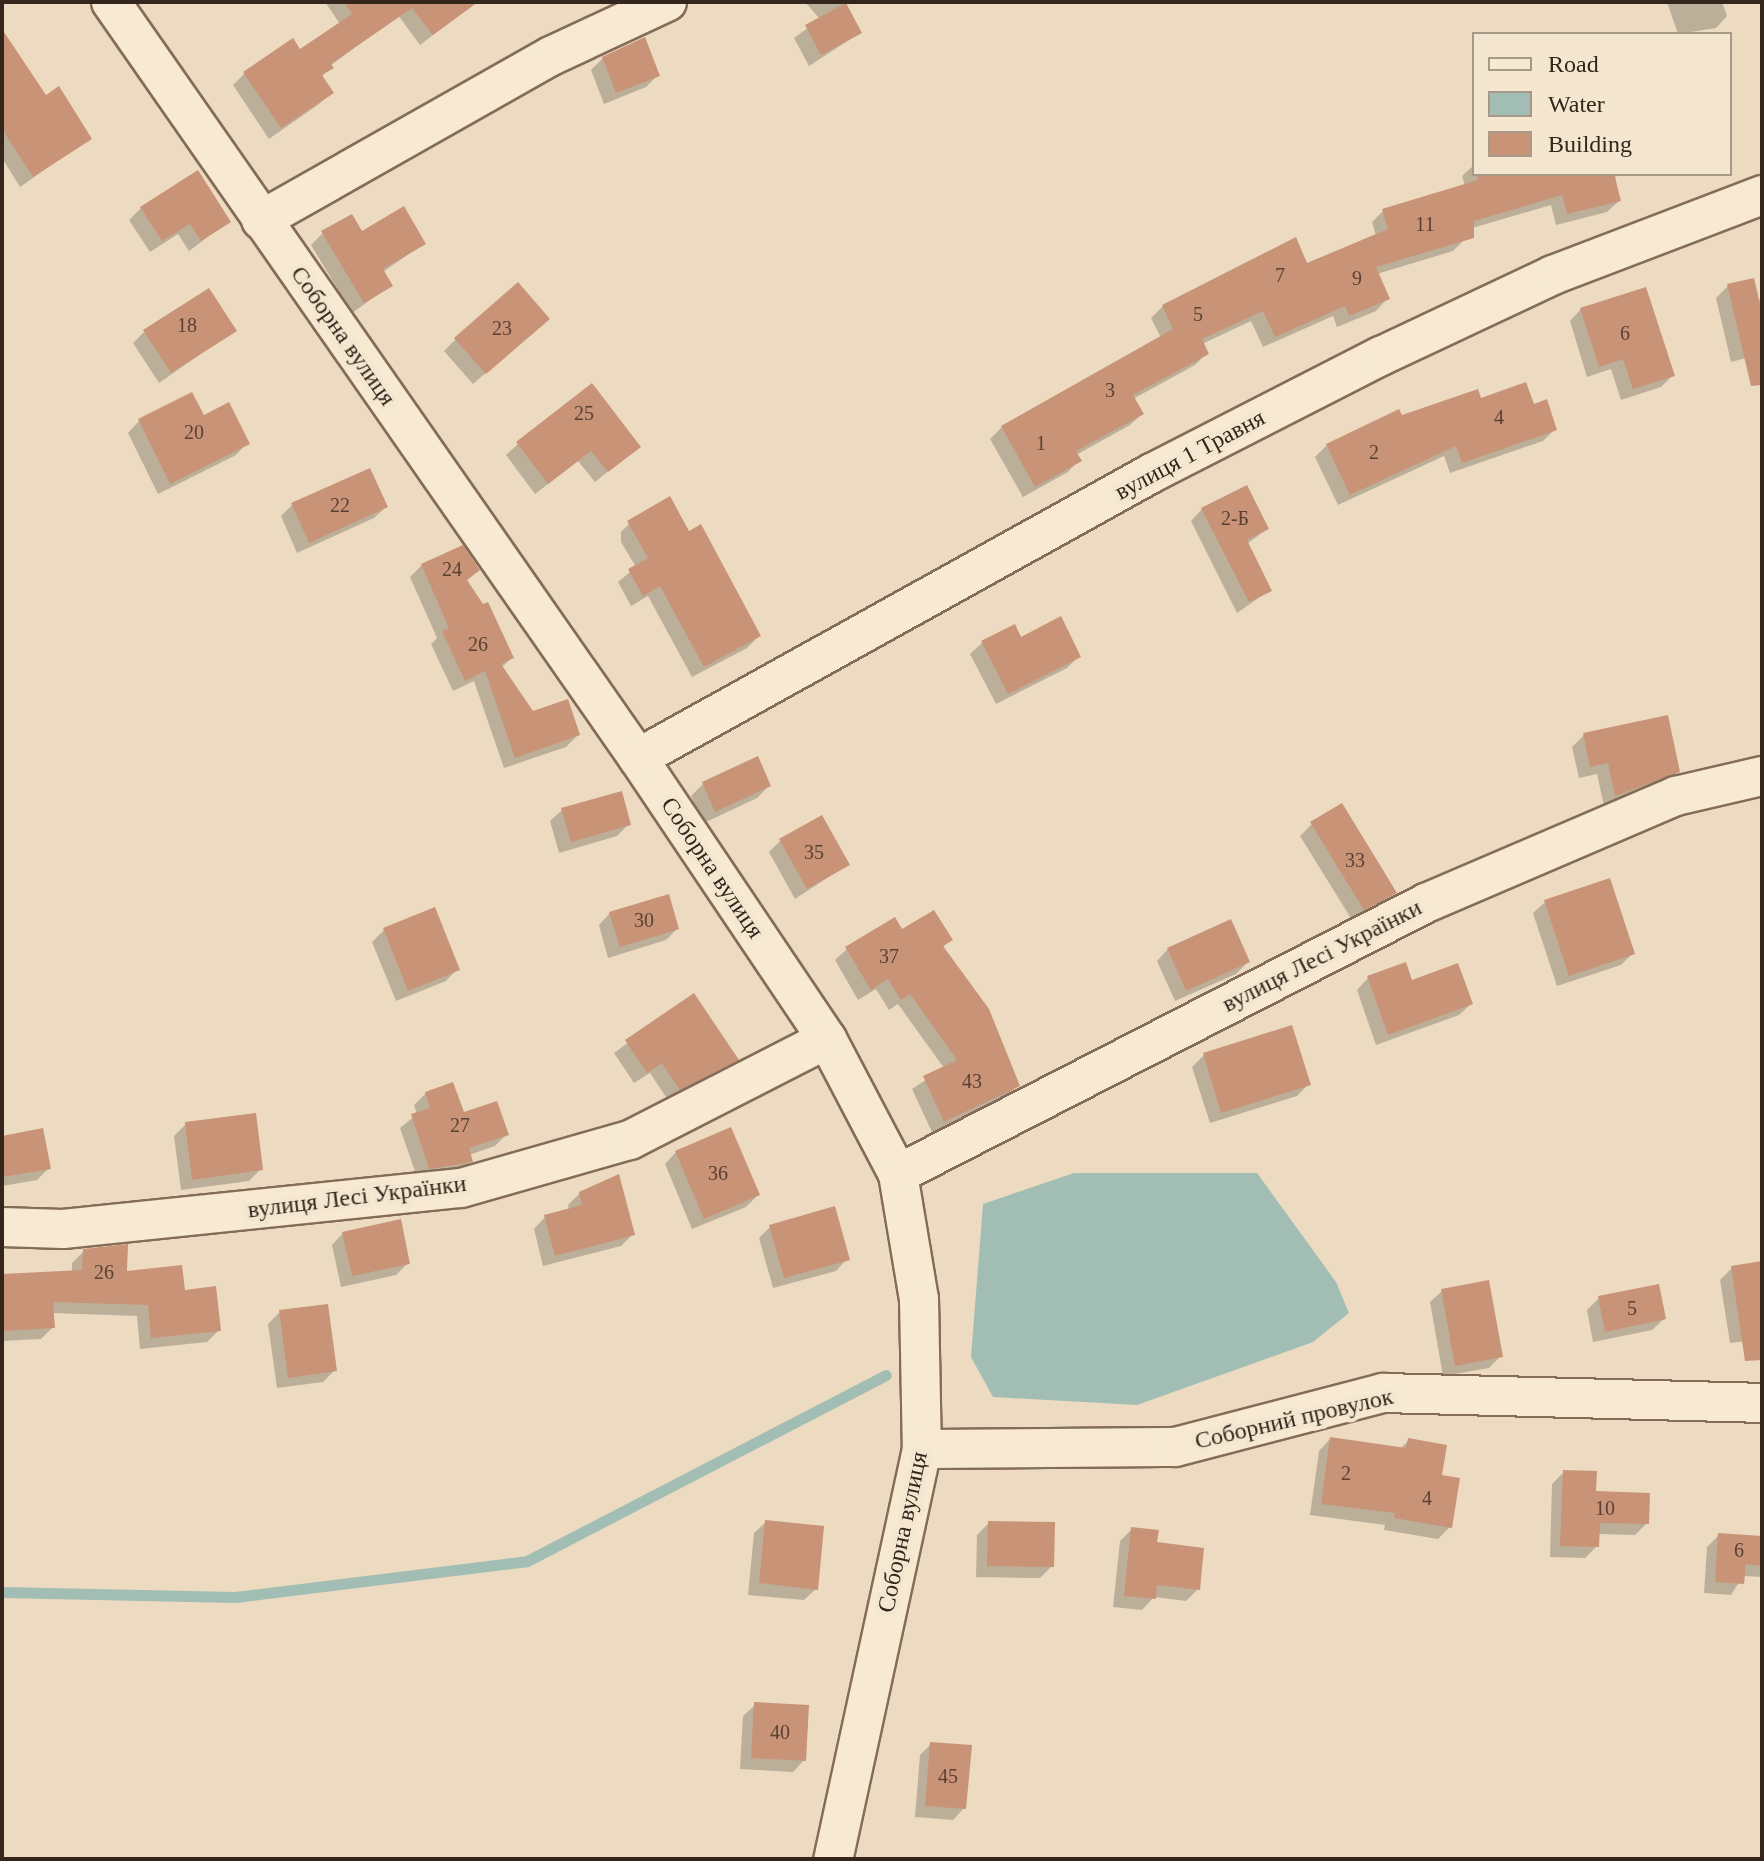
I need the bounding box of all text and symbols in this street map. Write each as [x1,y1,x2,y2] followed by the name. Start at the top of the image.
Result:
[1472,32,1732,176] legend
[1548,51,1599,77] text: Road
[1548,91,1605,117] text: Water
[1548,131,1632,157] text: Building
[1415,212,1435,236] house number: 11
[284,261,402,411] street label: Соборна вулиця
[1275,263,1285,287] house number: 7
[1352,266,1362,290] house number: 9
[1193,302,1203,326] house number: 5
[177,313,197,337] house number: 18
[492,316,512,340] house number: 23
[1620,321,1630,345] house number: 6
[1105,378,1115,402] house number: 3
[574,401,594,425] house number: 25
[1110,403,1270,507] street label: вулиця 1 Травня
[1494,405,1504,429] house number: 4
[184,420,204,444] house number: 20
[1036,431,1046,455] house number: 1
[1369,440,1379,464] house number: 2
[330,493,350,517] house number: 22
[1221,506,1249,530] house number: 2-Б
[442,557,462,581] house number: 24
[468,632,488,656] house number: 26
[654,792,770,944] street label: Соборна вулиця
[804,840,824,864] house number: 35
[1345,848,1365,872] house number: 33
[1217,893,1427,1019] street label: вулиця Лесі Українки
[634,908,654,932] house number: 30
[879,944,899,968] house number: 37
[962,1069,982,1093] house number: 43
[450,1113,470,1137] house number: 27
[708,1161,728,1185] house number: 36
[246,1169,468,1225] street label: вулиця Лесі Українки
[94,1260,114,1284] house number: 26
[1627,1296,1637,1320] house number: 5
[1192,1382,1396,1456] street label: Соборний провулок
[872,1449,934,1615] street label: Соборна вулиця
[1341,1461,1351,1485] house number: 2
[1422,1486,1432,1510] house number: 4
[1595,1496,1615,1520] house number: 10
[1734,1538,1744,1562] house number: 6
[770,1720,790,1744] house number: 40
[938,1764,958,1788] house number: 45

